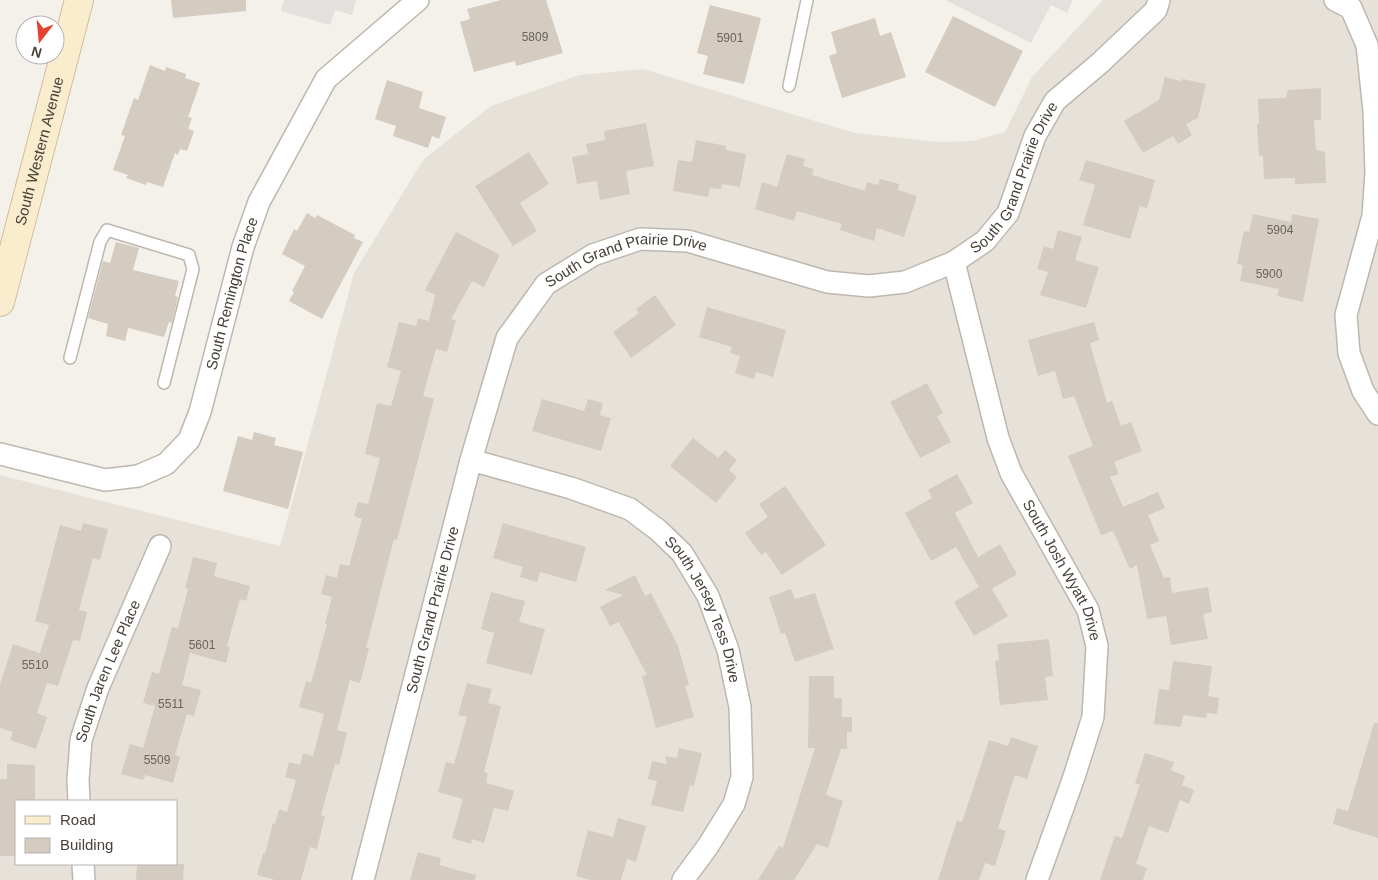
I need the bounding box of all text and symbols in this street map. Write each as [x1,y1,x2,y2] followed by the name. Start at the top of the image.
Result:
[15,15,65,65] north arrow
[522,30,549,44] house number: 5809
[717,31,744,45] house number: 5901
[29,43,43,62] text: N
[11,75,67,227] street label: South Western Avenue
[967,99,1061,257] street label: South Grand Prairie Drive
[202,215,261,371] street label: South Remington Place
[1267,223,1294,237] house number: 5904
[542,230,709,290] street label: South Grand Prairie Drive
[1256,267,1283,281] house number: 5900
[1020,496,1104,642] street label: South Josh Wyatt Drive
[402,524,462,695] street label: South Grand Prairie Drive
[662,532,744,684] street label: South Jersey Tess Drive
[72,597,143,744] street label: South Jaren Lee Place
[189,638,216,652] house number: 5601
[22,658,49,672] house number: 5510
[158,697,184,711] house number: 5511
[144,753,171,767] house number: 5509
[15,800,178,865] legend
[60,811,96,828] text: Road
[60,836,113,853] text: Building

